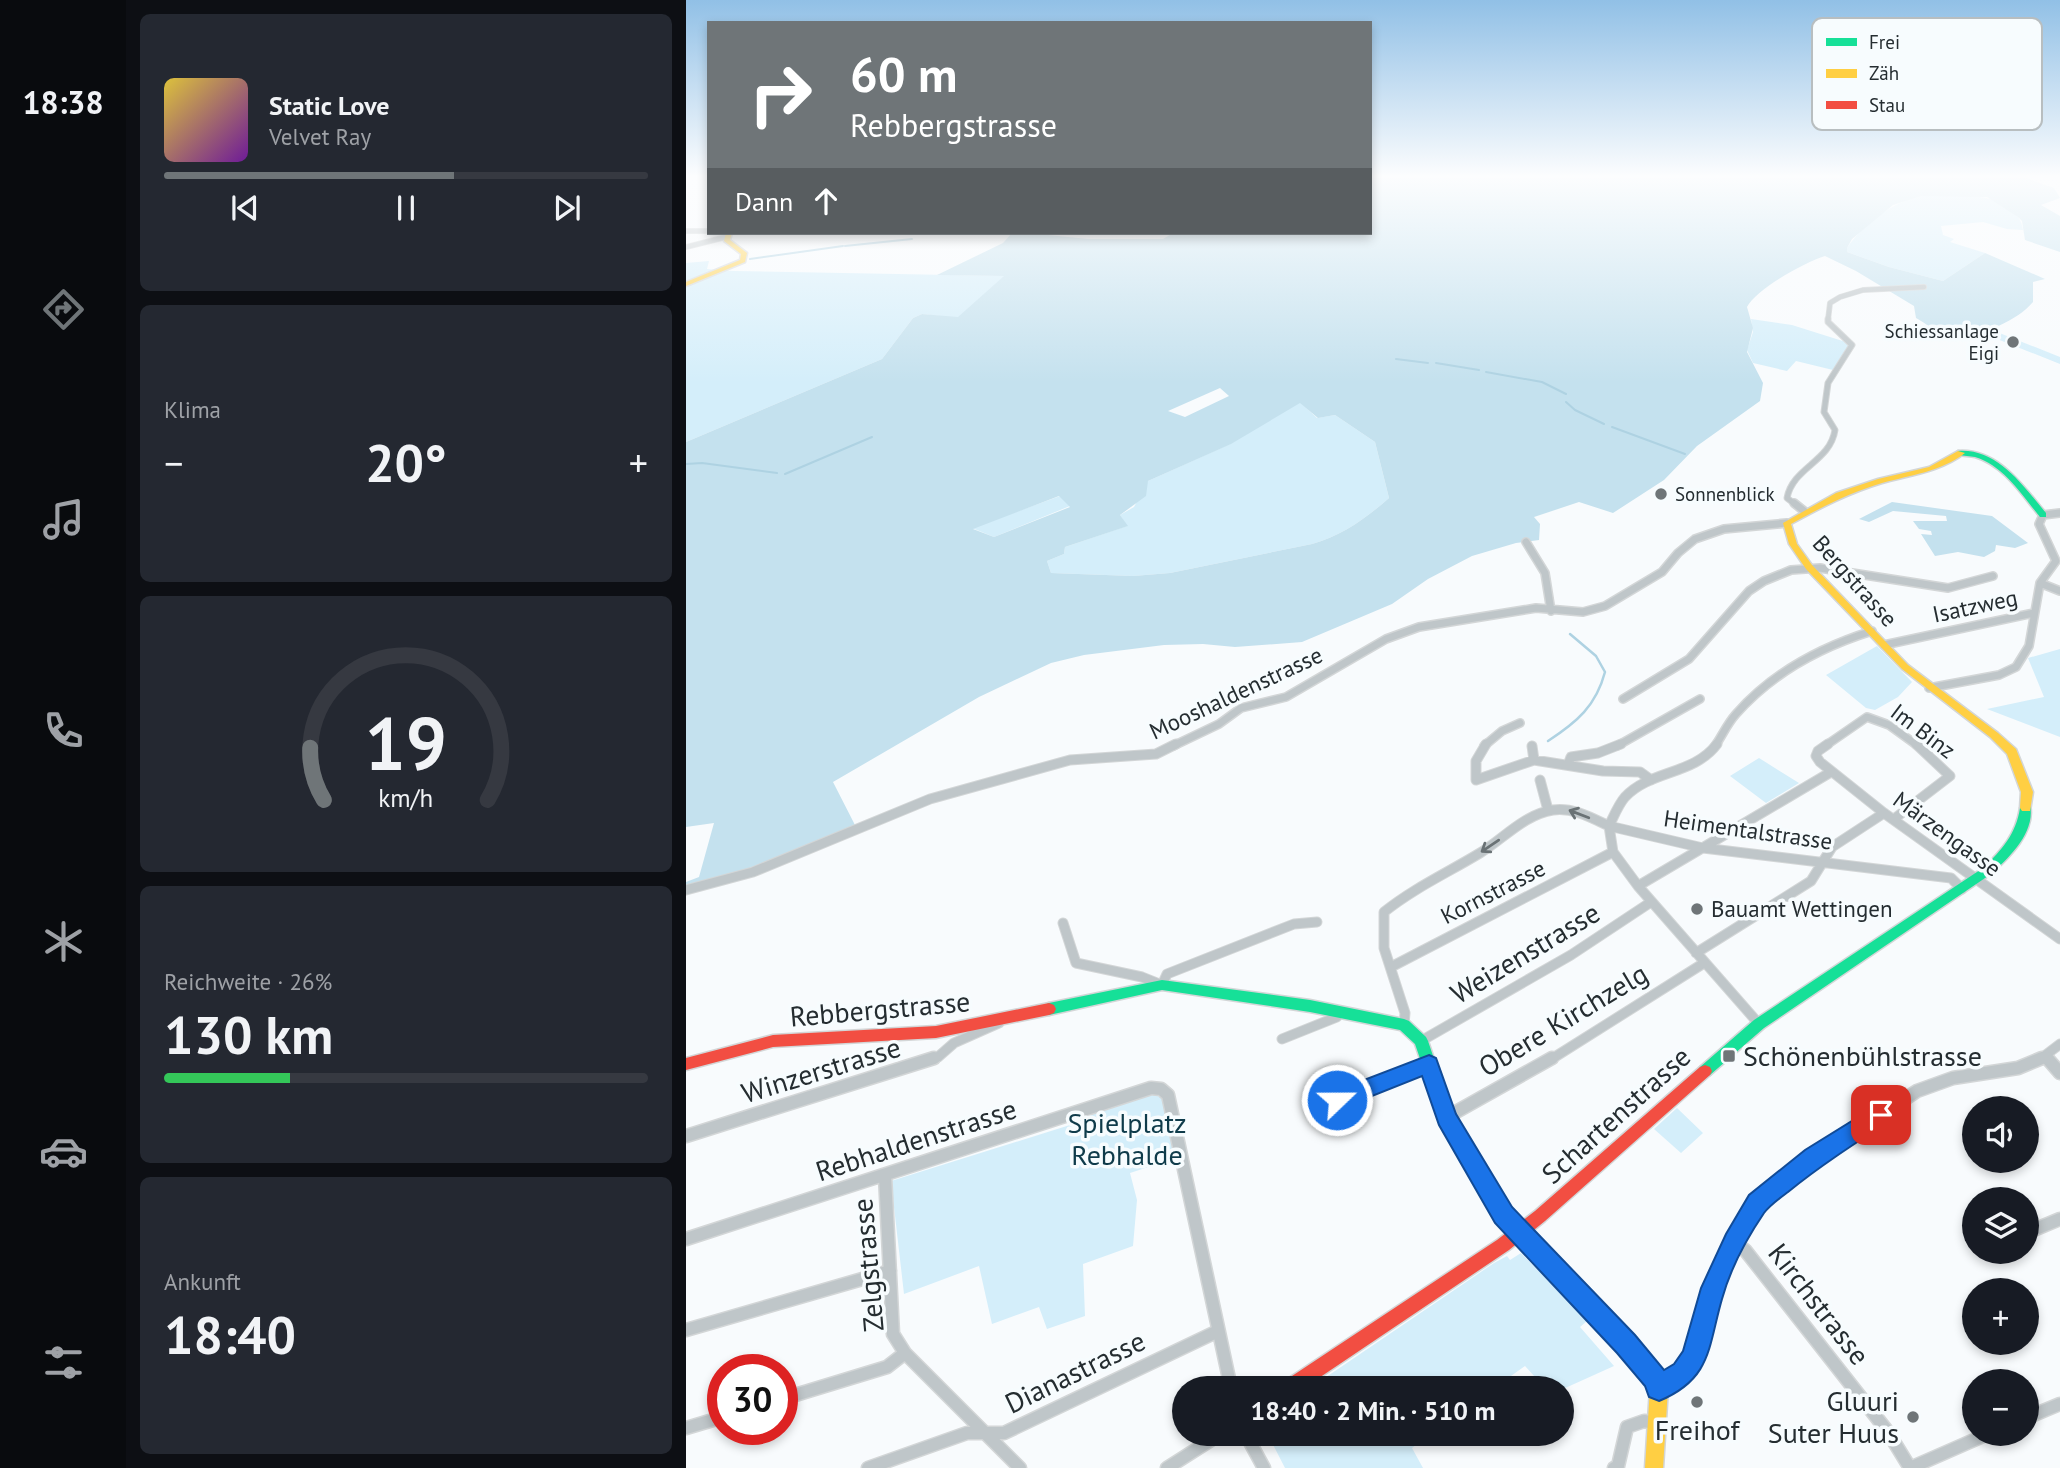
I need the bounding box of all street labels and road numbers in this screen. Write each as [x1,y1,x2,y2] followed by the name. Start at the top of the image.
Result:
[1807,529,1904,632] street label: Bergstrasse
[1930,582,2020,629] street label: Isatzweg
[1145,640,1327,745] street label: Mooshaldenstrasse
[1885,697,1962,764] street label: Im Binz
[1888,785,2007,882] street label: Märzengasse
[1662,803,1834,856] street label: Heimentalstrasse
[1436,853,1550,930] street label: Kornstrasse
[1443,893,1606,1012] street label: Weizenstrasse
[1471,954,1654,1085] street label: Obere Kirchzelg
[788,982,972,1035] street label: Rebbergstrasse
[737,1028,905,1111] street label: Winzerstrasse
[1533,1038,1698,1191] street label: Schartenstrasse
[811,1090,1021,1189] street label: Rebhaldenstrasse
[843,1197,892,1333] street label: Zelgstrasse
[1760,1235,1878,1372] street label: Kirchstrasse
[999,1322,1151,1421] street label: Dianastrasse

